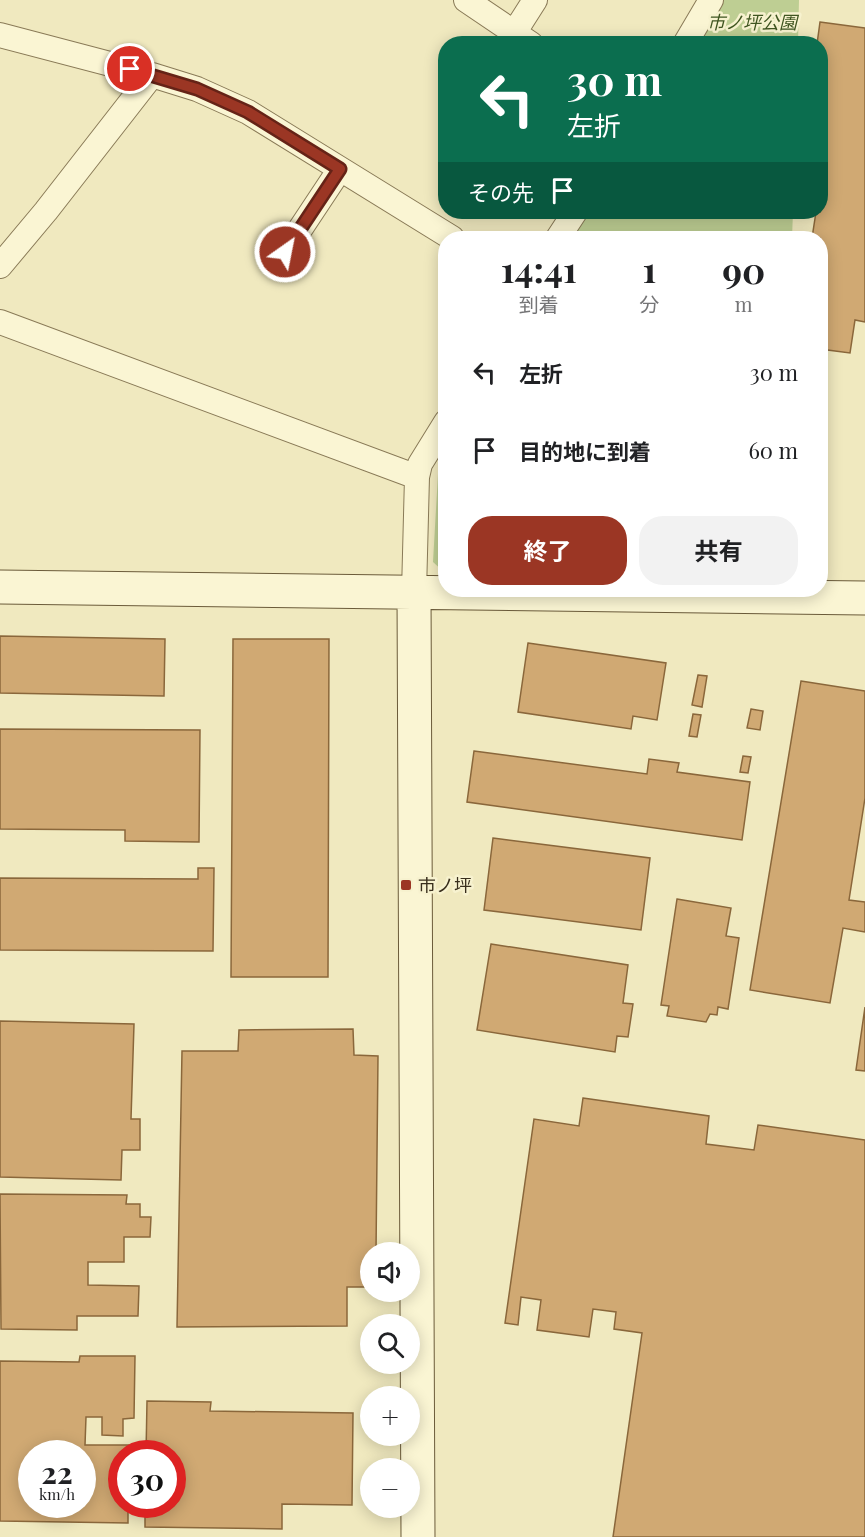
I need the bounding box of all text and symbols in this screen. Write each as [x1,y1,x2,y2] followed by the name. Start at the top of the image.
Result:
[707,10,800,34] park label: 市ノ坪公園
[104,43,155,94] pin
[567,51,662,107] text: 30 m
[113,52,146,85] icon: arrive
[468,60,546,138] icon: left
[567,107,621,143] text: 左折
[546,174,579,207] icon: arrive
[468,177,534,207] text: その先
[253,220,317,284] position arrow
[501,244,577,292] text: 14:41
[643,244,656,292] text: 1
[722,245,765,293] text: 90
[519,290,559,317] text: 到着
[639,290,659,317] text: 分
[735,290,753,317] text: m
[468,356,501,389] icon: left
[750,357,798,387] text: 30 m
[519,358,563,388] text: 左折
[468,434,501,467] icon: arrive
[748,435,798,465] text: 60 m
[519,436,651,466] text: 目的地に到着
[468,516,627,585] button: 終了
[639,516,798,585] button: 共有
[418,873,472,897] place label: 市ノ坪
[399,878,413,892] marker: 市ノ坪
[360,1242,420,1518] map controls
[360,1242,420,1302] button: sound
[360,1314,420,1374] button: search
[360,1386,420,1446] button: +
[108,1440,186,1518] speed limit sign: 30
[41,1452,73,1492] text: 22
[360,1458,420,1518] button: −
[39,1484,75,1504] text: km/h

